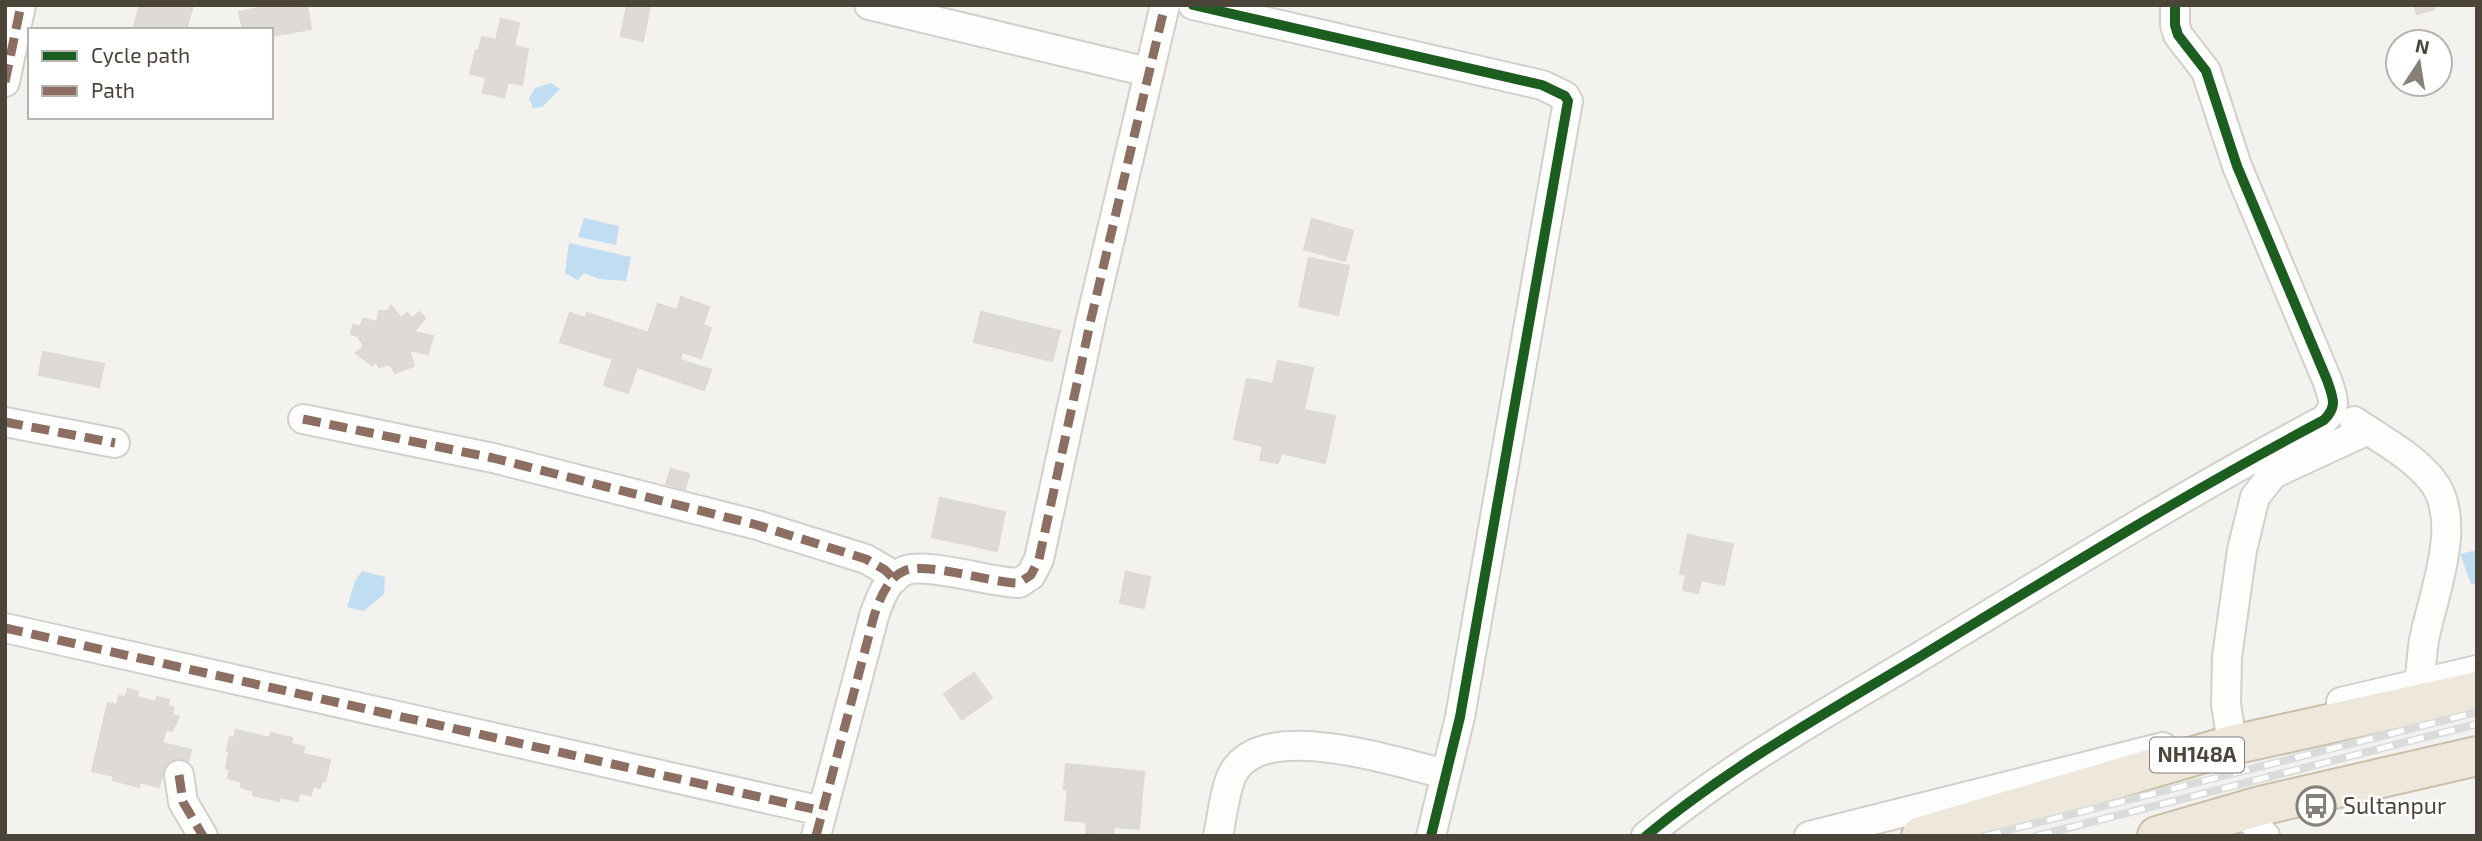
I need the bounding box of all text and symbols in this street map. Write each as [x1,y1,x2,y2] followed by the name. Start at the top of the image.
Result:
[28,28,273,119] legend
[2384,28,2454,98] north arrow
[2414,33,2432,59] text: N
[91,42,190,67] text: Cycle path
[91,77,135,102] text: Path
[2150,738,2244,772] road number: NH148A
[2295,785,2337,827] bus stop icon: Sultanpur
[2343,791,2446,819] place label: Sultanpur

